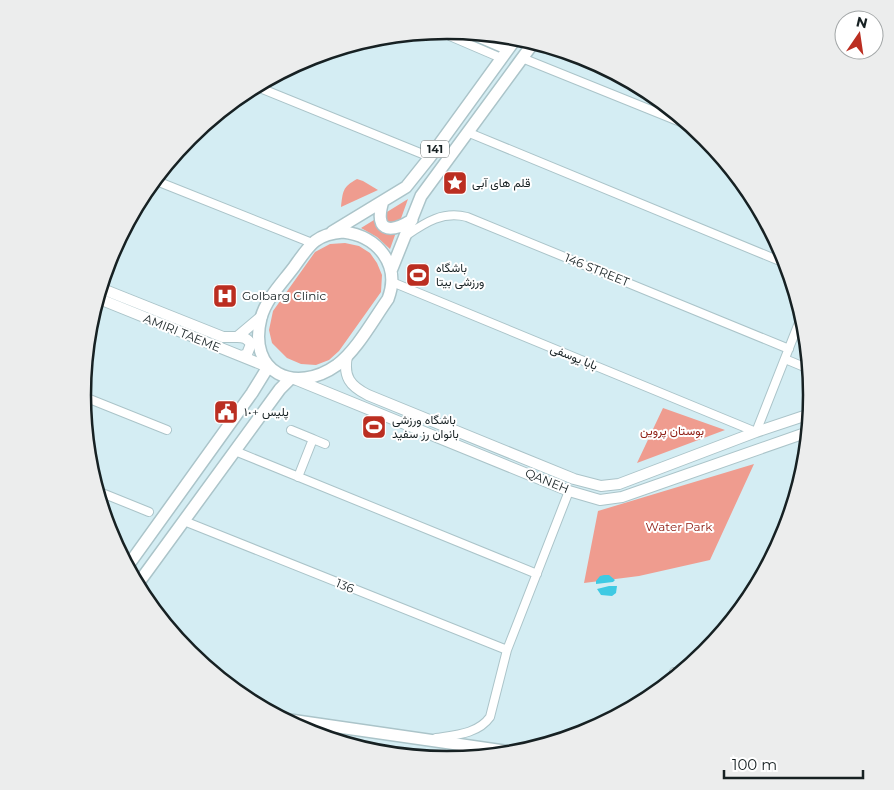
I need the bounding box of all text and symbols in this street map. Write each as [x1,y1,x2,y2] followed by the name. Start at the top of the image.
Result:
[834,10,884,60] north arrow
[854,12,869,32] text: N
[421,140,449,158] road number: 141
[442,170,468,196] place icon: قلم های آبی
[472,175,530,191] place label: قلم های آبی
[563,250,632,289] street label: 146 STREET
[436,260,484,290] place label: باشگاه ورزشی بیتا
[405,262,431,288] sports icon: باشگاه ورزشی بیتا
[212,283,238,309] hospital icon: Golbarg Clinic
[242,288,327,303] place label: Golbarg Clinic
[141,310,223,355] street label: AMIRI TAEME
[548,340,600,374] street label: بابا یوسفی
[213,399,239,425] public building icon: پلیس +١٠
[244,404,289,420] place label: پلیس +١٠
[392,412,459,442] place label: باشگاه ورزشی بانوان رز سفید
[361,414,387,440] sports icon: باشگاه ورزشی بانوان رز سفید
[640,423,704,439] park label: بوستان پروین
[523,465,571,496] street label: QANEH
[645,519,713,534] park label: Water Park
[334,575,357,596] street label: 136
[724,748,863,780] scale bar
[732,755,777,774] text: 100 m

